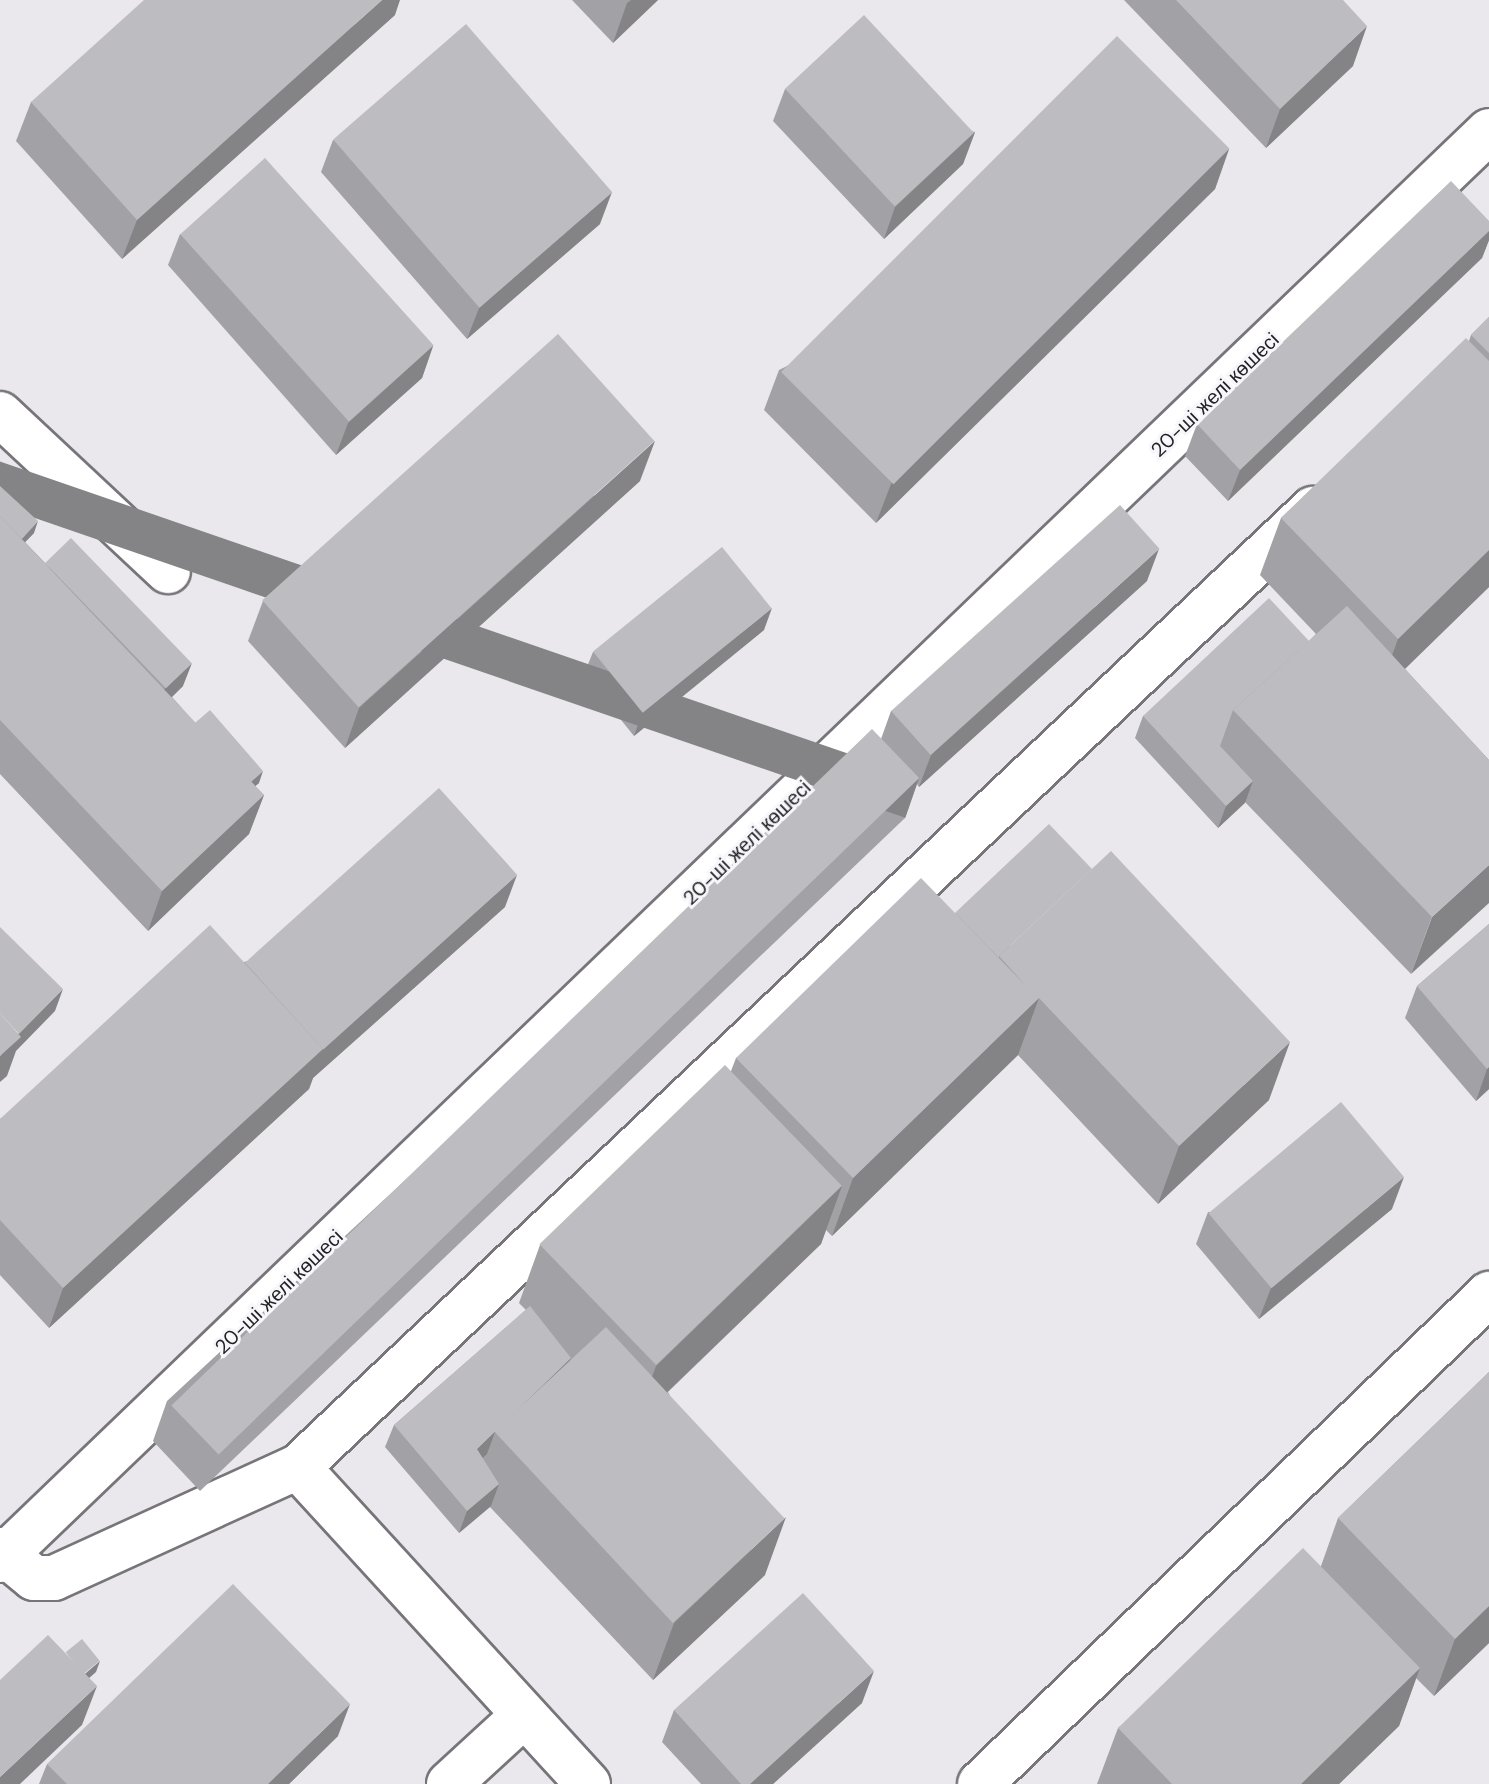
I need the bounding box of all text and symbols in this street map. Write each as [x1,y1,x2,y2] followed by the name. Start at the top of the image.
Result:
[1146,328,1284,462] street label: 20-ші желі көшесі
[678,776,816,910] street label: 20-ші желі көшесі
[210,1225,348,1359] street label: 20-ші желі көшесі

